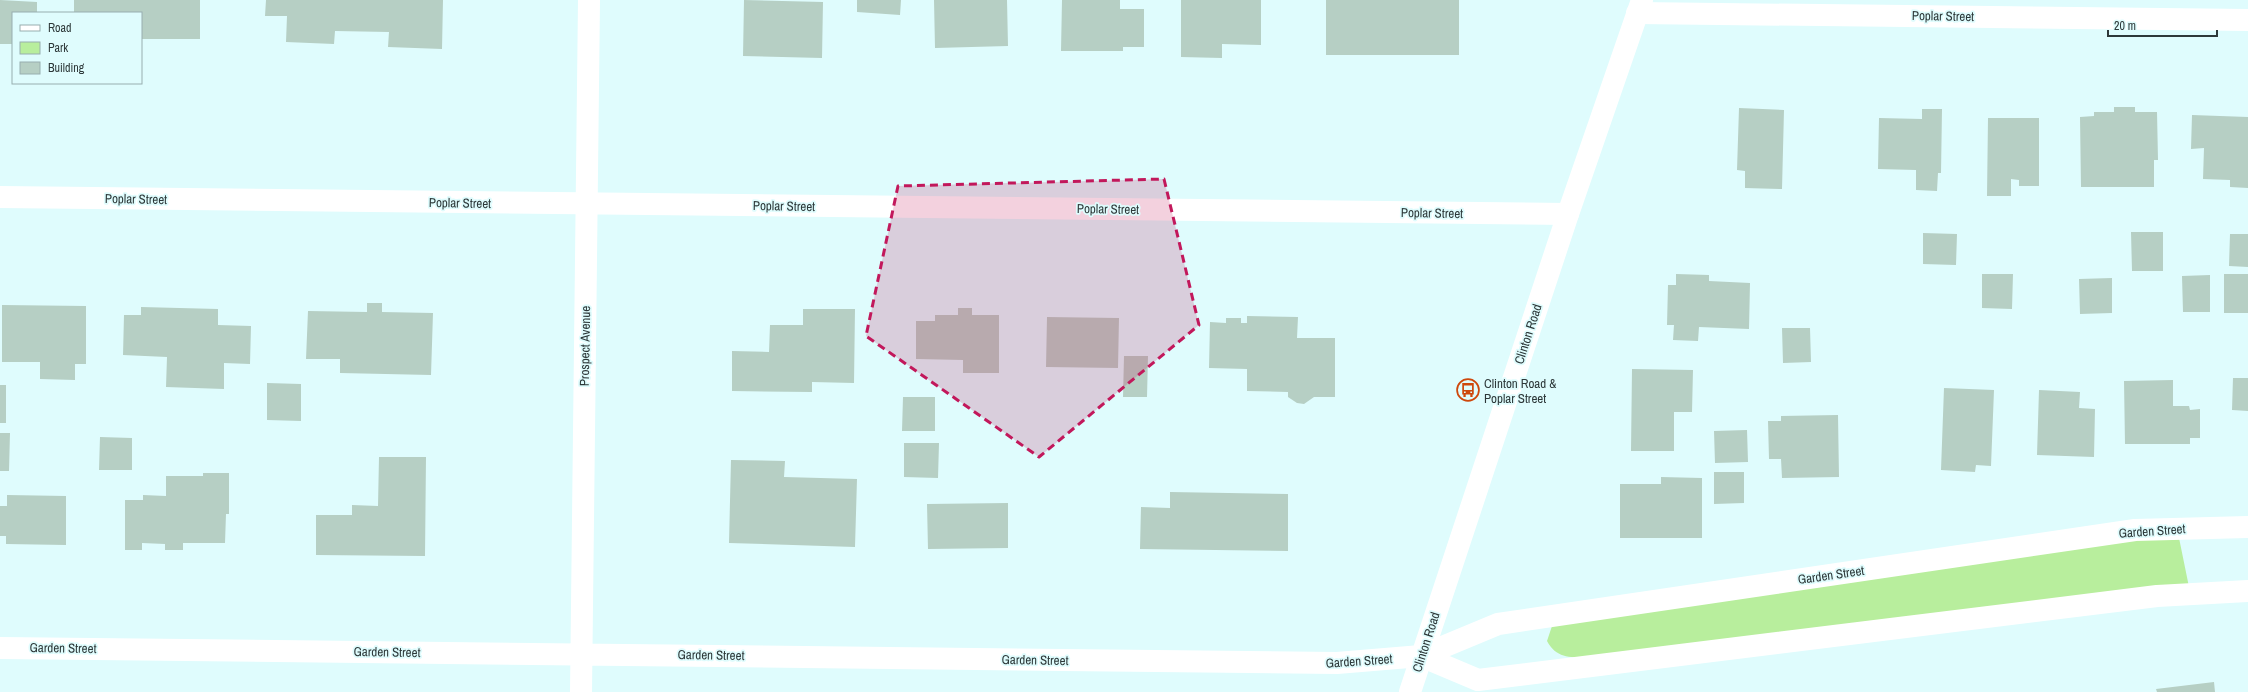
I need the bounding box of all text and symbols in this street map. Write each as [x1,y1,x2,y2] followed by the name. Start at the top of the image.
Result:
[1912,7,1974,25] street label: Poplar Street
[12,12,142,84] legend
[2108,12,2217,38] scale bar
[2114,18,2136,34] text: 20 m
[48,20,72,36] text: Road
[48,40,68,56] text: Park
[48,60,85,76] text: Building
[105,190,167,208] street label: Poplar Street
[429,194,491,212] street label: Poplar Street
[753,197,815,215] street label: Poplar Street
[1077,200,1139,218] street label: Poplar Street
[1401,204,1463,222] street label: Poplar Street
[1510,302,1546,366] street label: Clinton Road
[576,306,594,386] street label: Prospect Avenue
[1484,375,1557,407] place label: Clinton Road & Poplar Street
[1455,377,1481,403] bus stop icon: Clinton Road & Poplar Street
[2118,520,2186,542] street label: Garden Street
[1797,562,1865,588] street label: Garden Street
[1408,610,1444,674] street label: Clinton Road
[29,639,97,657] street label: Garden Street
[353,643,421,661] street label: Garden Street
[677,646,745,664] street label: Garden Street
[1325,650,1393,672] street label: Garden Street
[1001,651,1069,669] street label: Garden Street

